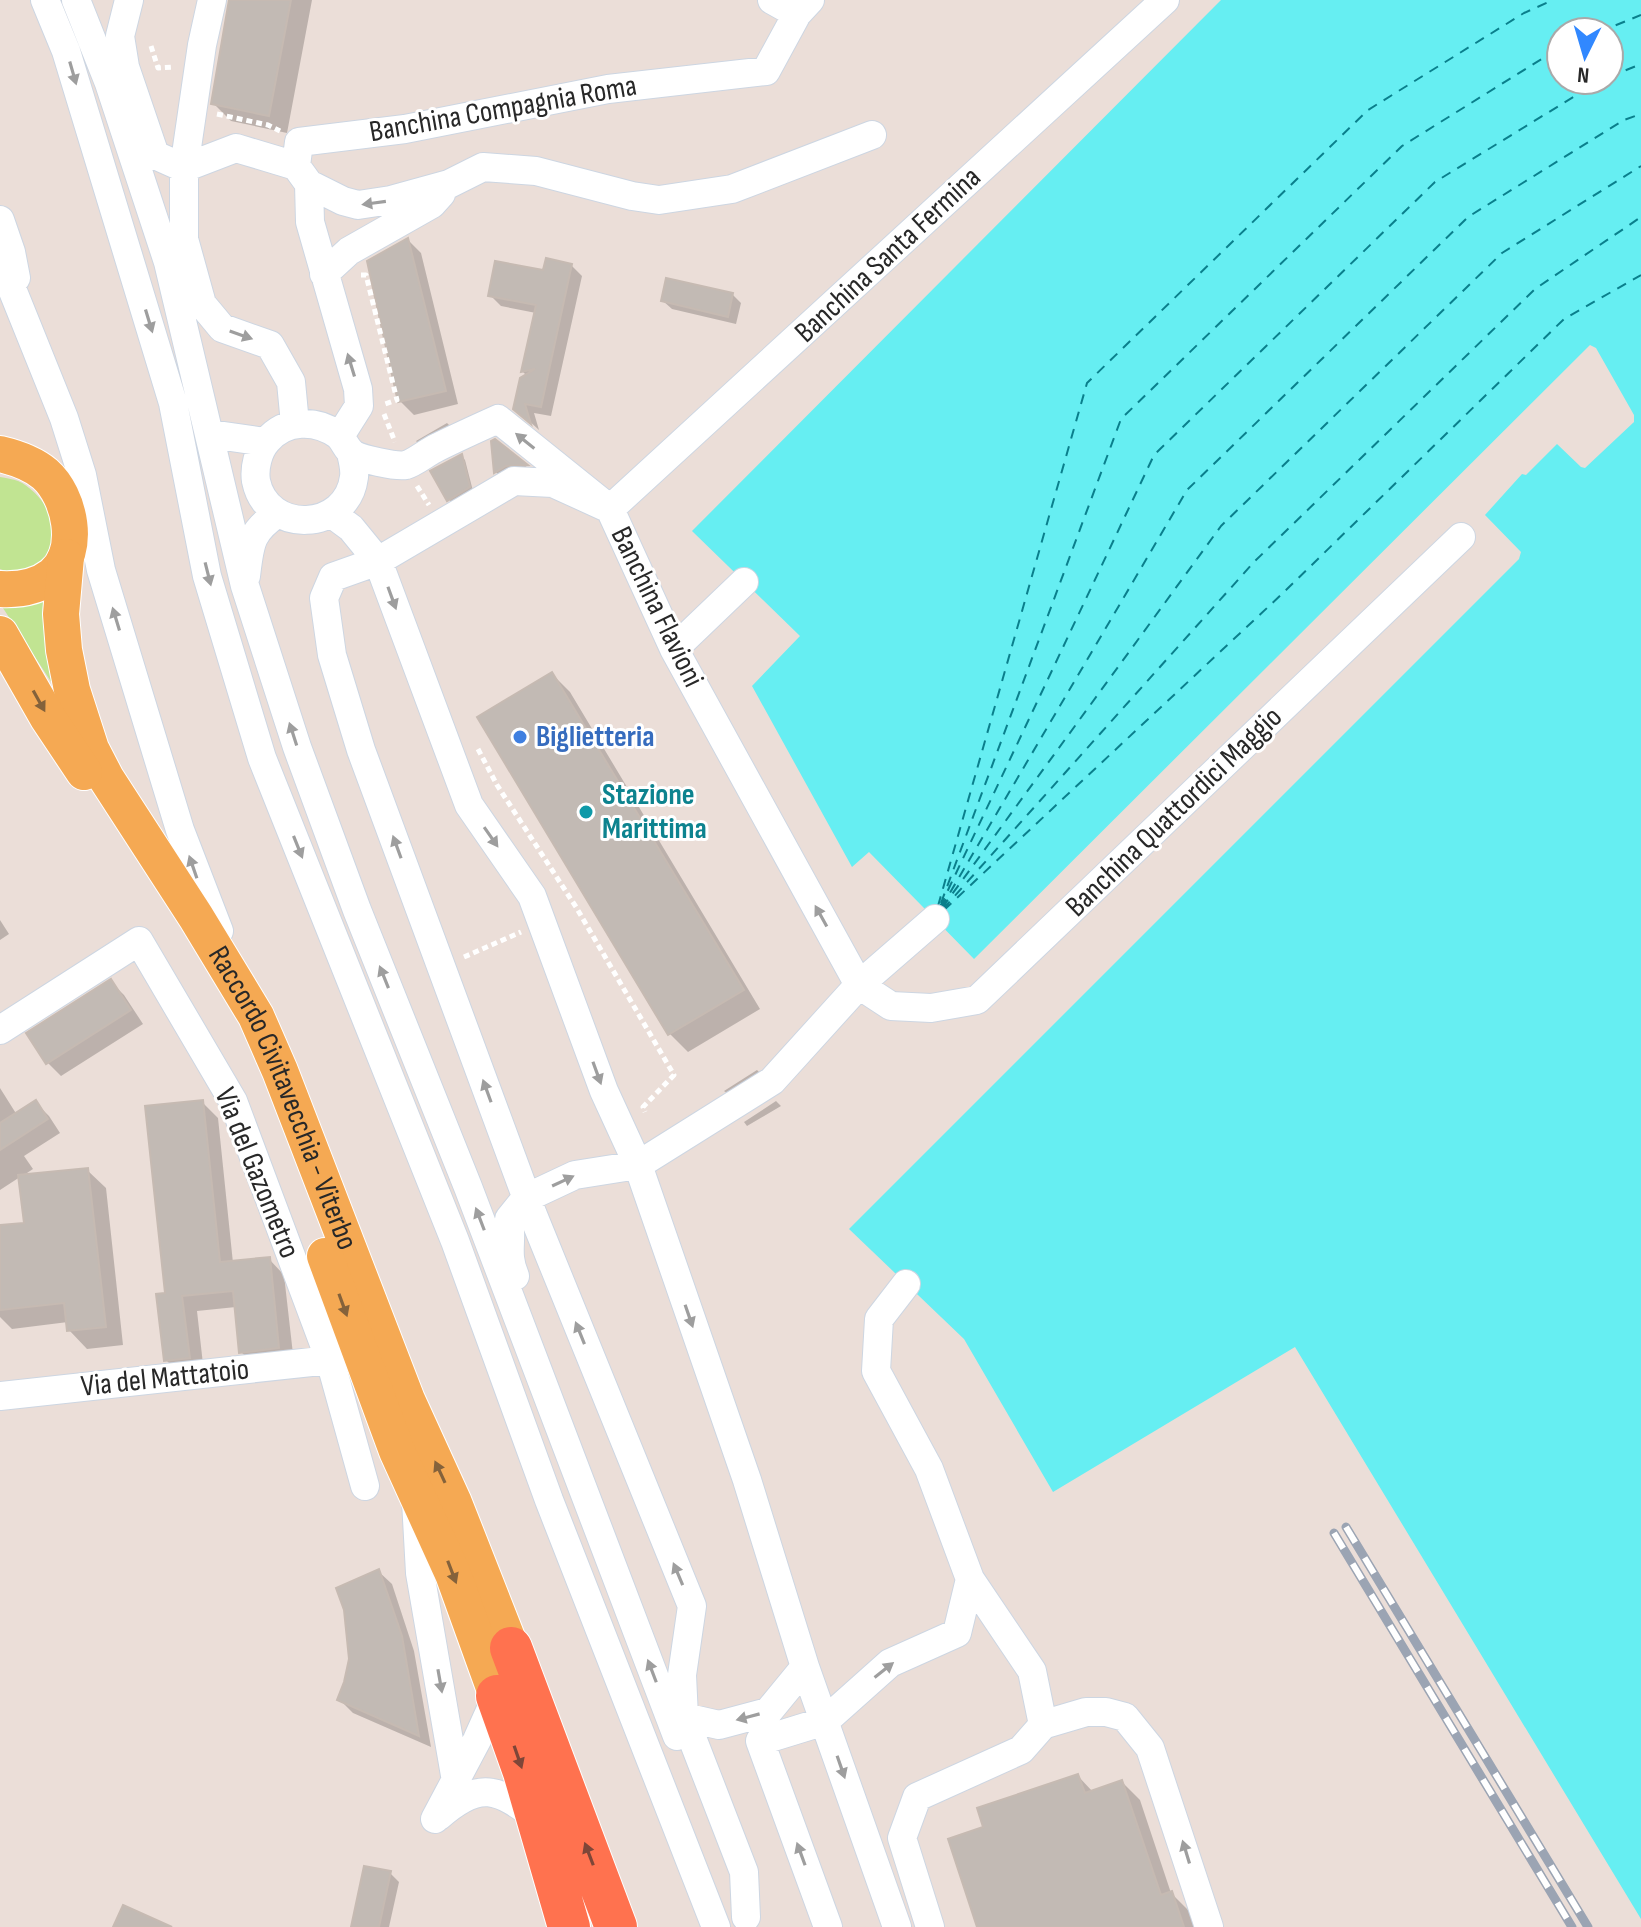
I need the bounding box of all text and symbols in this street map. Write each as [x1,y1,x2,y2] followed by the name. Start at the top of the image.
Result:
[1545,16,1625,96] north arrow
[1576,60,1590,88] text: N
[67,61,80,85] one-way arrow
[367,68,639,150] street label: Banchina Compagnia Roma
[788,160,988,350] street label: Banchina Santa Fermina
[361,197,386,210] one-way arrow
[143,310,156,334] one-way arrow
[229,329,253,342] one-way arrow
[344,352,357,376] one-way arrow
[515,433,535,449] one-way arrow
[603,521,711,693] street label: Banchina Flavioni
[202,562,214,587] one-way arrow
[386,586,399,610] one-way arrow
[109,606,122,630] one-way arrow
[32,690,46,712] one-way arrow
[1058,699,1290,925] street label: Banchina Quattordici Maggio
[536,719,654,755] place label: Biglietteria
[286,721,298,745] one-way arrow
[511,728,529,746] marker: Biglietteria
[602,777,707,847] place label: Stazione Marittima
[577,803,595,821] marker: Stazione Marittima
[483,827,498,848] one-way arrow
[390,835,402,859] one-way arrow
[292,836,305,860] one-way arrow
[187,855,199,879] one-way arrow
[814,905,828,928] one-way arrow
[200,940,365,1255] street label: Raccordo Civitavecchia - Viterbo
[377,965,390,989] one-way arrow
[592,1061,604,1085] one-way arrow
[480,1079,493,1103] one-way arrow
[207,1083,307,1263] street label: Via del Gazometro
[551,1174,574,1188] one-way arrow
[473,1206,486,1230] one-way arrow
[337,1293,350,1317] one-way arrow
[683,1304,696,1328] one-way arrow
[573,1321,586,1345] one-way arrow
[79,1351,251,1405] street label: Via del Mattatoio
[433,1460,447,1484] one-way arrow
[446,1560,459,1584] one-way arrow
[672,1562,685,1586] one-way arrow
[645,1659,658,1683] one-way arrow
[874,1662,894,1678] one-way arrow
[435,1668,447,1693] one-way arrow
[736,1711,760,1724] one-way arrow
[513,1745,525,1769] one-way arrow
[835,1755,848,1779] one-way arrow
[1179,1840,1192,1864] one-way arrow
[582,1842,595,1866] one-way arrow
[795,1842,807,1866] one-way arrow

